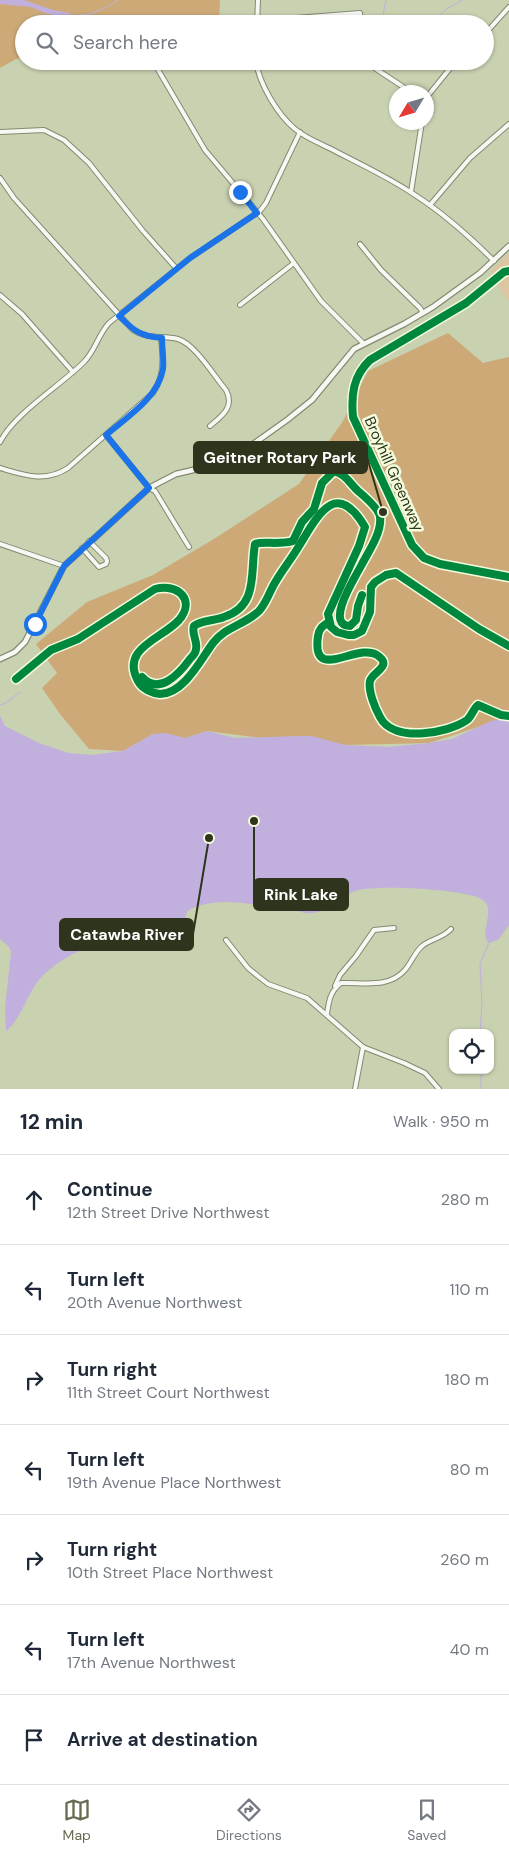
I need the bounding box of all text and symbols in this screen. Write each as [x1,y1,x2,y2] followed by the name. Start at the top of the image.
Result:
[15,15,494,70] search box
[33,29,61,57] icon: search
[73,30,178,55] text: Search here
[389,85,434,130] north arrow
[229,181,252,204] route end
[360,413,429,535] street label: Broyhill Greenway
[194,442,367,473] callout: Geitner Rotary Park
[204,447,357,468] text: Geitner Rotary Park
[24,613,47,636] route start
[254,879,348,910] callout: Rink Lake
[264,884,338,905] text: Rink Lake
[60,919,193,950] callout: Catawba River
[70,924,184,945] text: Catawba River
[449,1029,494,1074] map controls
[449,1029,494,1074] button: locate
[20,1108,83,1136] text: 12 min
[393,1111,489,1132] text: Walk · 950 m
[67,1177,153,1202] text: Continue
[20,1186,48,1214] icon: ahead
[441,1189,489,1210] text: 280 m
[67,1202,270,1223] text: 12th Street Drive Northwest
[67,1267,145,1292] text: Turn left
[20,1276,48,1304] icon: left
[450,1279,489,1300] text: 110 m
[67,1292,242,1313] text: 20th Avenue Northwest
[67,1357,157,1382] text: Turn right
[20,1366,48,1394] icon: right
[445,1369,489,1390] text: 180 m
[67,1382,270,1403] text: 11th Street Court Northwest
[67,1447,145,1472] text: Turn left
[20,1456,48,1484] icon: left
[450,1459,489,1480] text: 80 m
[67,1472,281,1493] text: 19th Avenue Place Northwest
[67,1537,157,1562] text: Turn right
[20,1546,48,1574] icon: right
[440,1549,489,1570] text: 260 m
[67,1562,273,1583] text: 10th Street Place Northwest
[67,1627,145,1652] text: Turn left
[20,1636,48,1664] icon: left
[450,1639,489,1660] text: 40 m
[67,1652,236,1673] text: 17th Avenue Northwest
[20,1726,48,1754] icon: arrive
[67,1727,258,1752] text: Arrive at destination
[63,1796,91,1844] tab: Map
[216,1796,282,1844] tab: Directions
[407,1796,446,1844] tab: Saved

